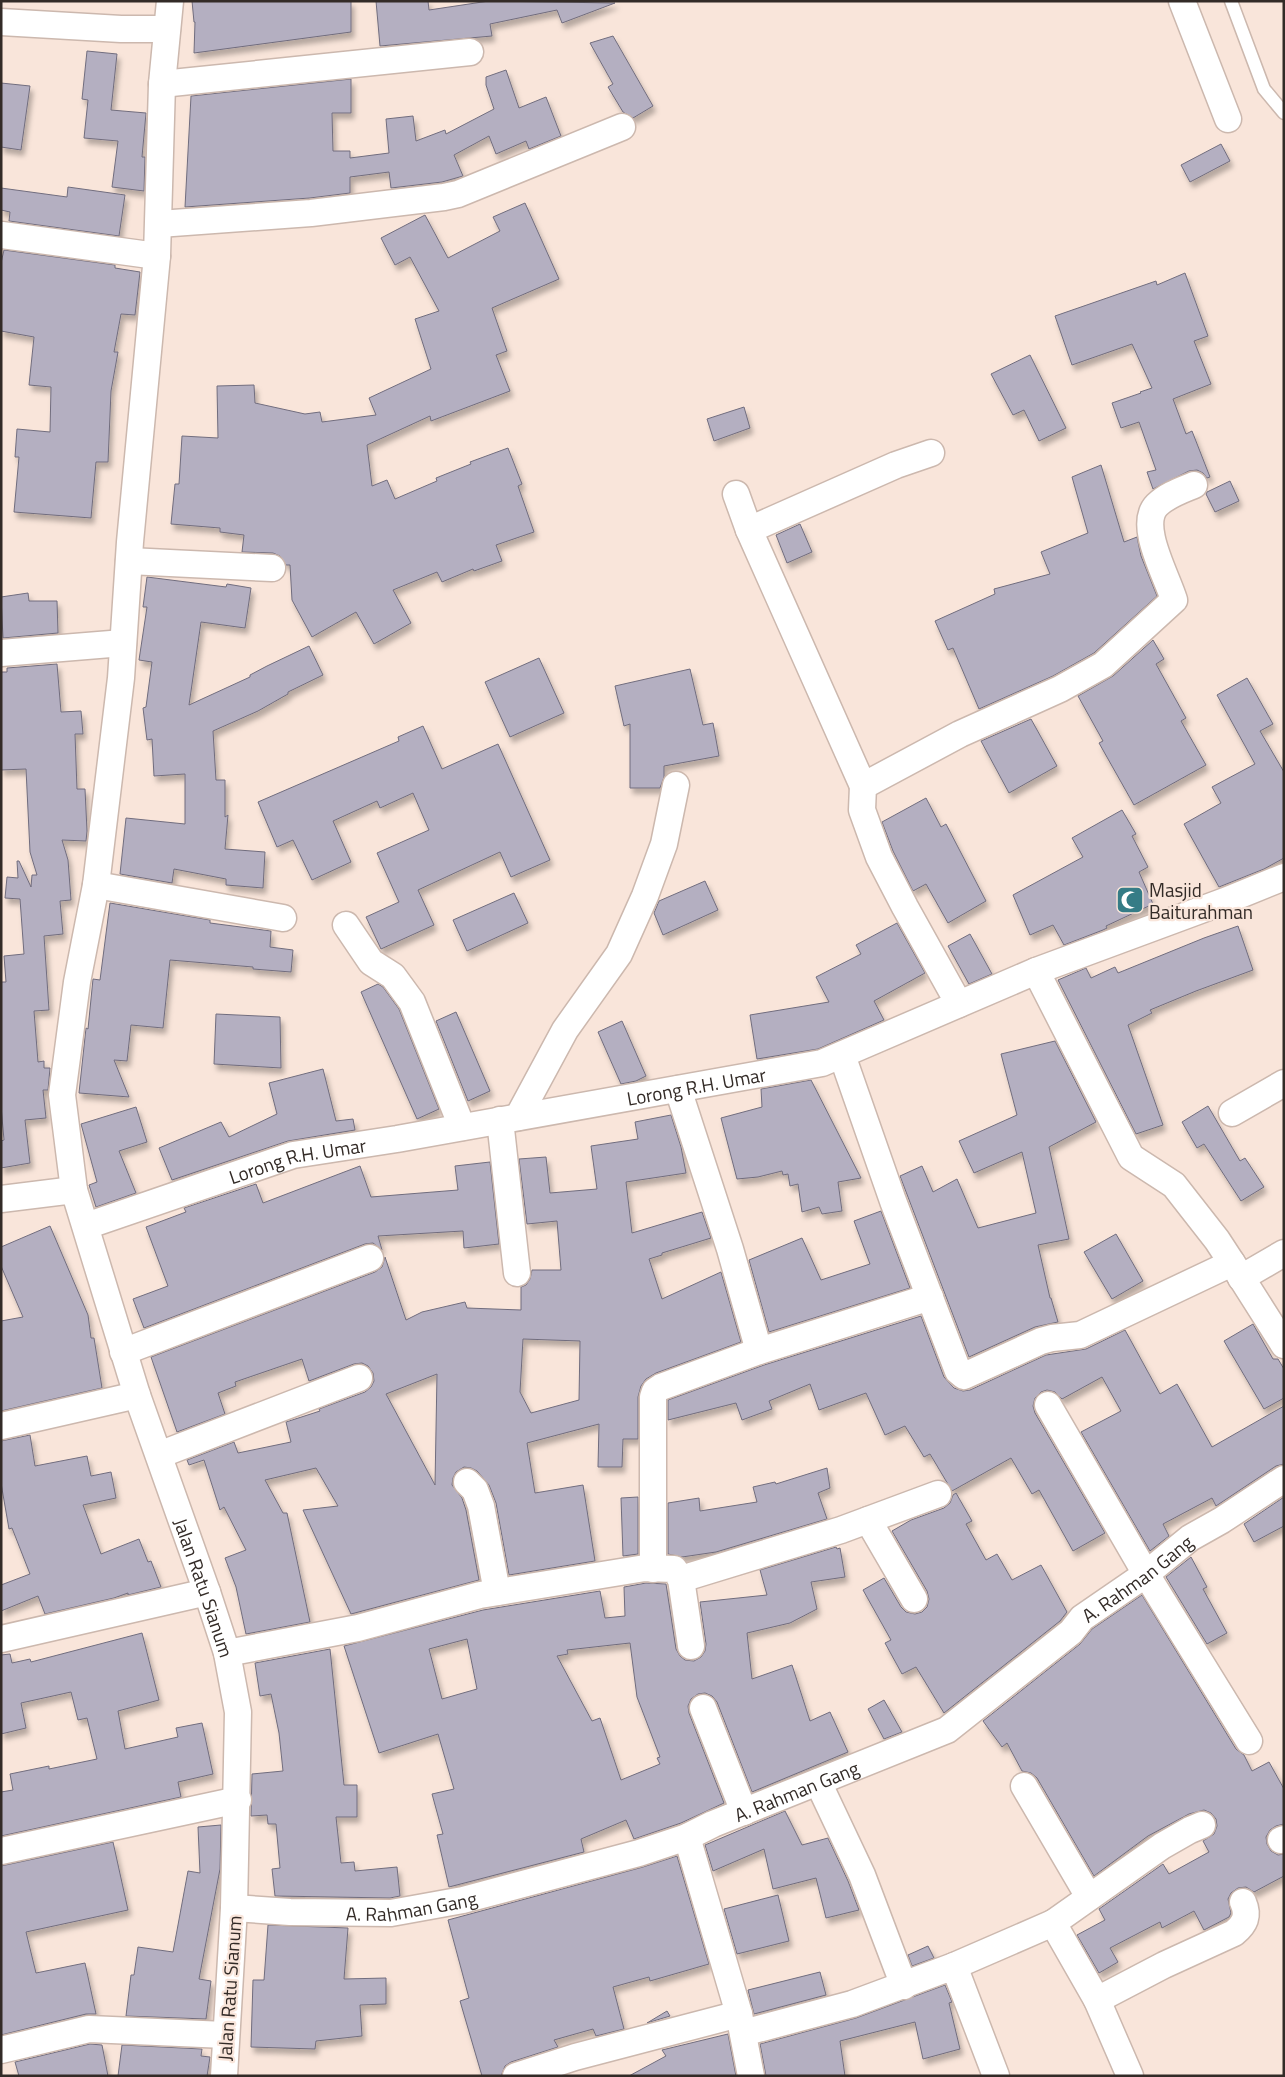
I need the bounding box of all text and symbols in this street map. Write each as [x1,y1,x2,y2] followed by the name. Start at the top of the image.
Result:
[1149,875,1253,926] place label: Masjid Baiturahman
[1115,885,1145,915] mosque icon: Masjid Baiturahman
[624,1059,768,1112] street label: Lorong R.H. Umar
[225,1129,368,1191] street label: Lorong R.H. Umar
[167,1514,242,1661] street label: Jalan Ratu Sianum
[1075,1527,1199,1629] street label: A. Rahman Gang
[730,1752,863,1829] street label: A. Rahman Gang
[346,1882,480,1928] street label: A. Rahman Gang
[209,1914,249,2062] street label: Jalan Ratu Sianum

